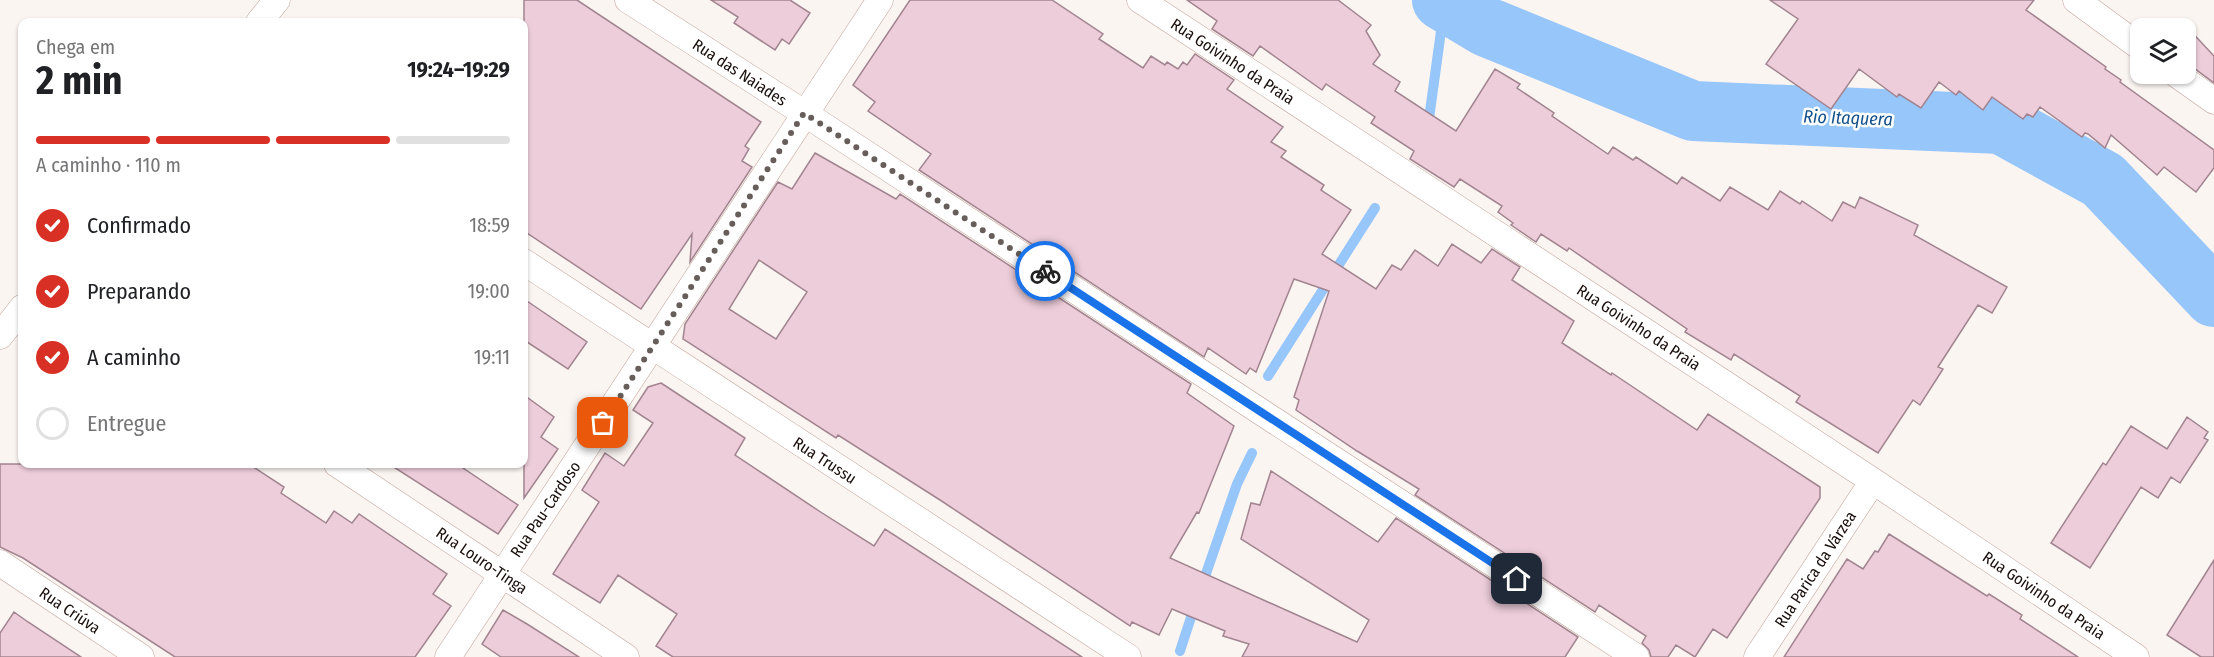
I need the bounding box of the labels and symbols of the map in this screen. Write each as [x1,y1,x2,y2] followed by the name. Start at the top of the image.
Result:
[1167,14,1298,109] street label: Rua Goivinho da Praia
[689,35,790,110] street label: Rua das Naiades
[1803,105,1893,131] water label: Rio Itaquera
[1015,241,1075,301] courier
[1573,280,1704,375] street label: Rua Goivinho da Praia
[577,397,628,448] pin
[790,433,860,488] street label: Rua Trussu
[506,458,584,561] street label: Rua Pau-Cardoso
[1771,507,1860,631] street label: Rua Parica da Várzea
[433,523,531,598] street label: Rua Louro-Tinga
[1979,547,2109,644] street label: Rua Goivinho da Praia
[1491,553,1542,604] pin
[36,583,104,638] street label: Rua Criúva

